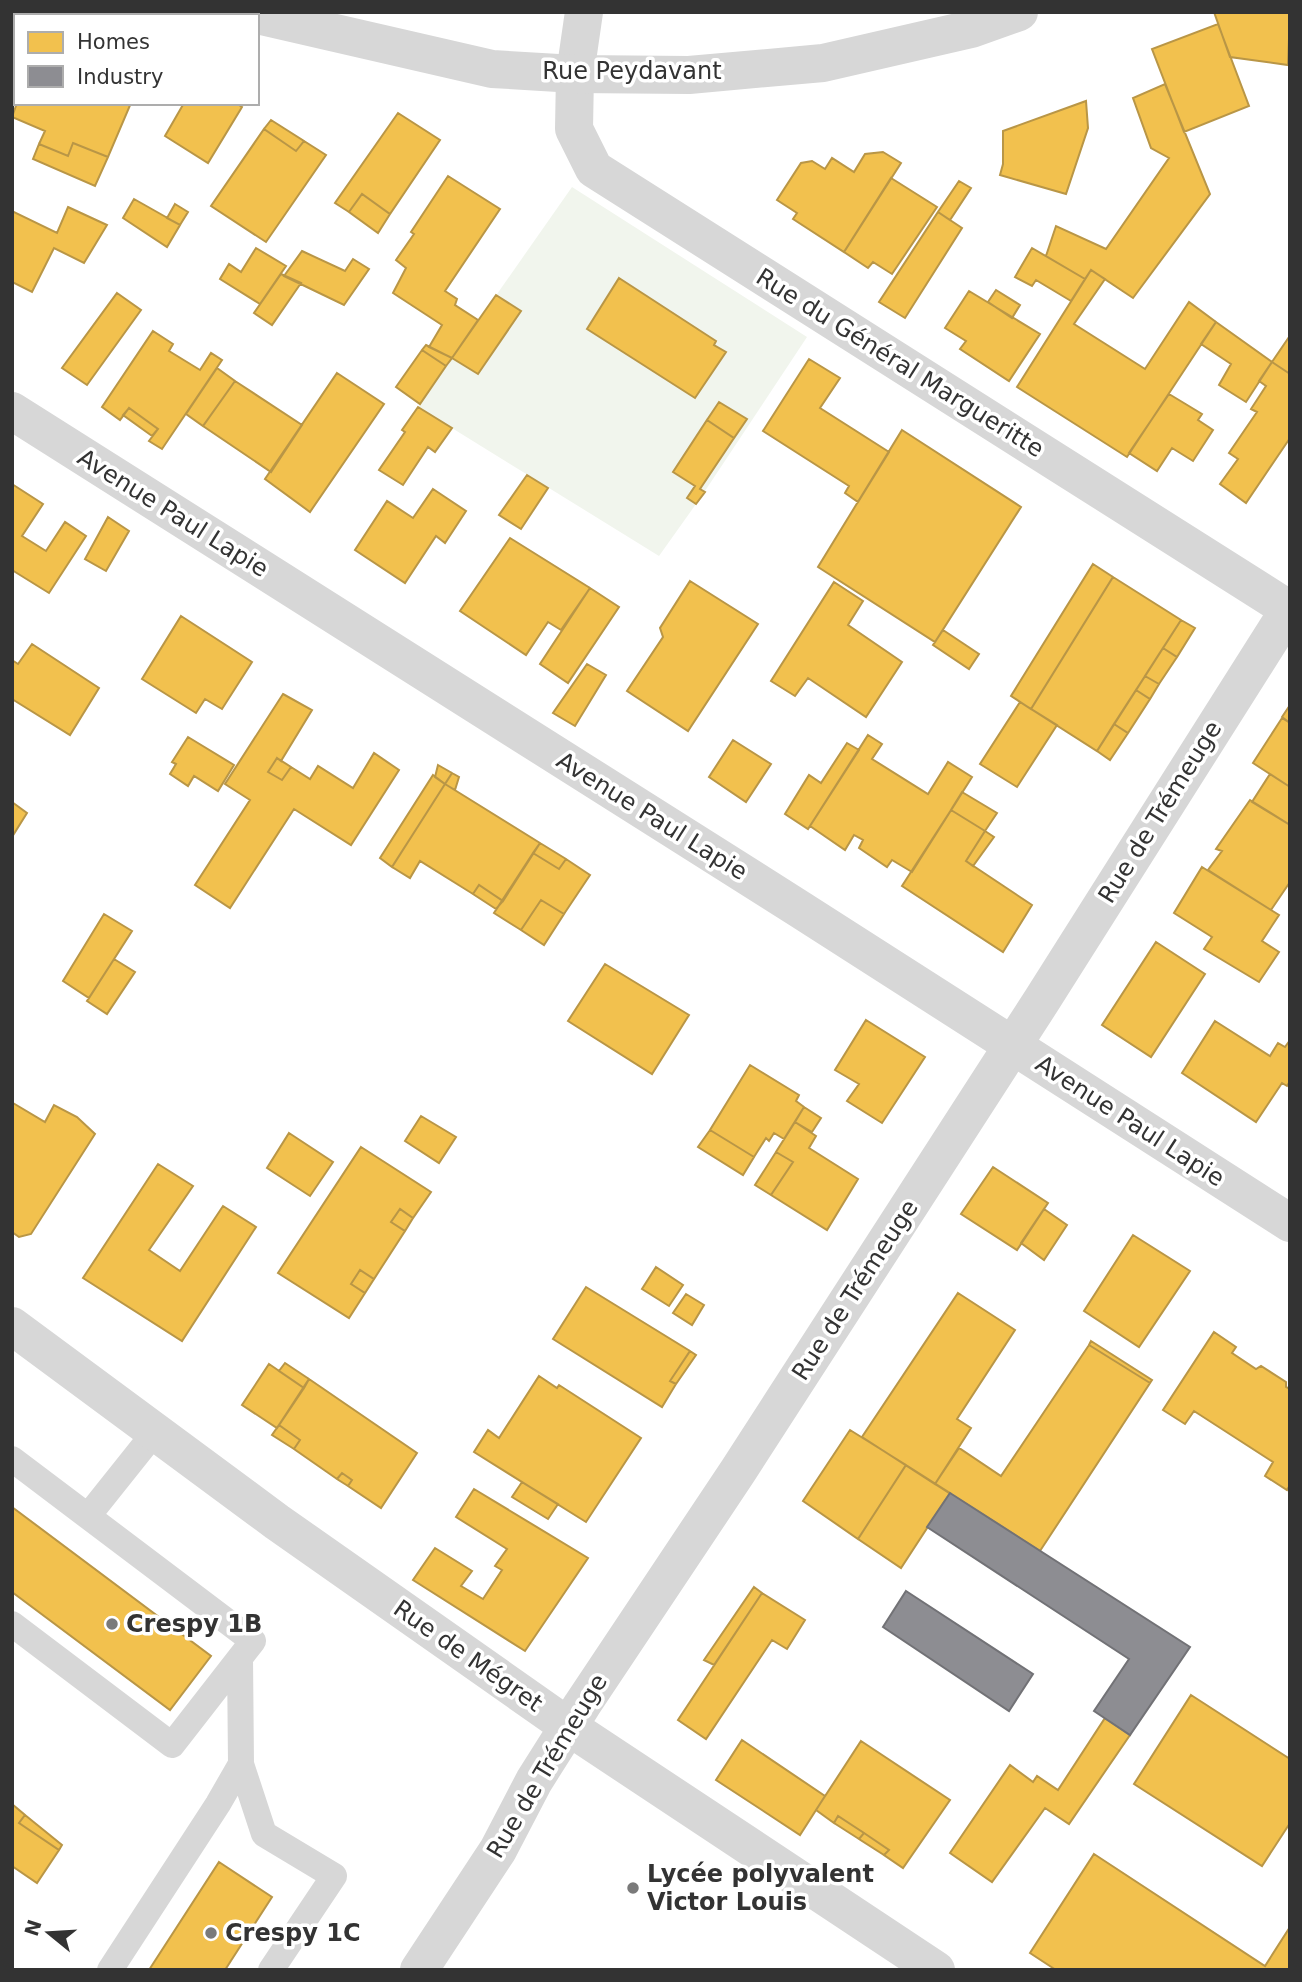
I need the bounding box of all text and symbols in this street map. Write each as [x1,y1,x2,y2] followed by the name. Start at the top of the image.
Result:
[14,14,259,105] legend
[77,30,150,54] text: Homes
[542,57,722,85] street label: Rue Peydavant
[77,65,163,89] text: Industry
[751,263,1049,463] street label: Rue du Général Margueritte
[73,443,273,583] street label: Avenue Paul Lapie
[1093,716,1227,908] street label: Rue de Trémeuge
[552,746,752,886] street label: Avenue Paul Lapie
[1030,1050,1230,1192] street label: Avenue Paul Lapie
[786,1195,924,1385] street label: Rue de Trémeuge
[388,1594,548,1718] street label: Rue de Mégret
[126,1610,262,1638] place label: Crespy 1B
[104,1616,120,1632] marker: Crespy 1B
[481,1669,613,1863] street label: Rue de Trémeuge
[647,1860,874,1916] place label: Lycée polyvalent Victor Louis
[625,1880,641,1896] marker: Lycée polyvalent Victor Louis
[14,1898,84,1968] north arrow
[20,1917,46,1939] text: N
[225,1919,361,1947] place label: Crespy 1C
[203,1925,219,1941] marker: Crespy 1C

